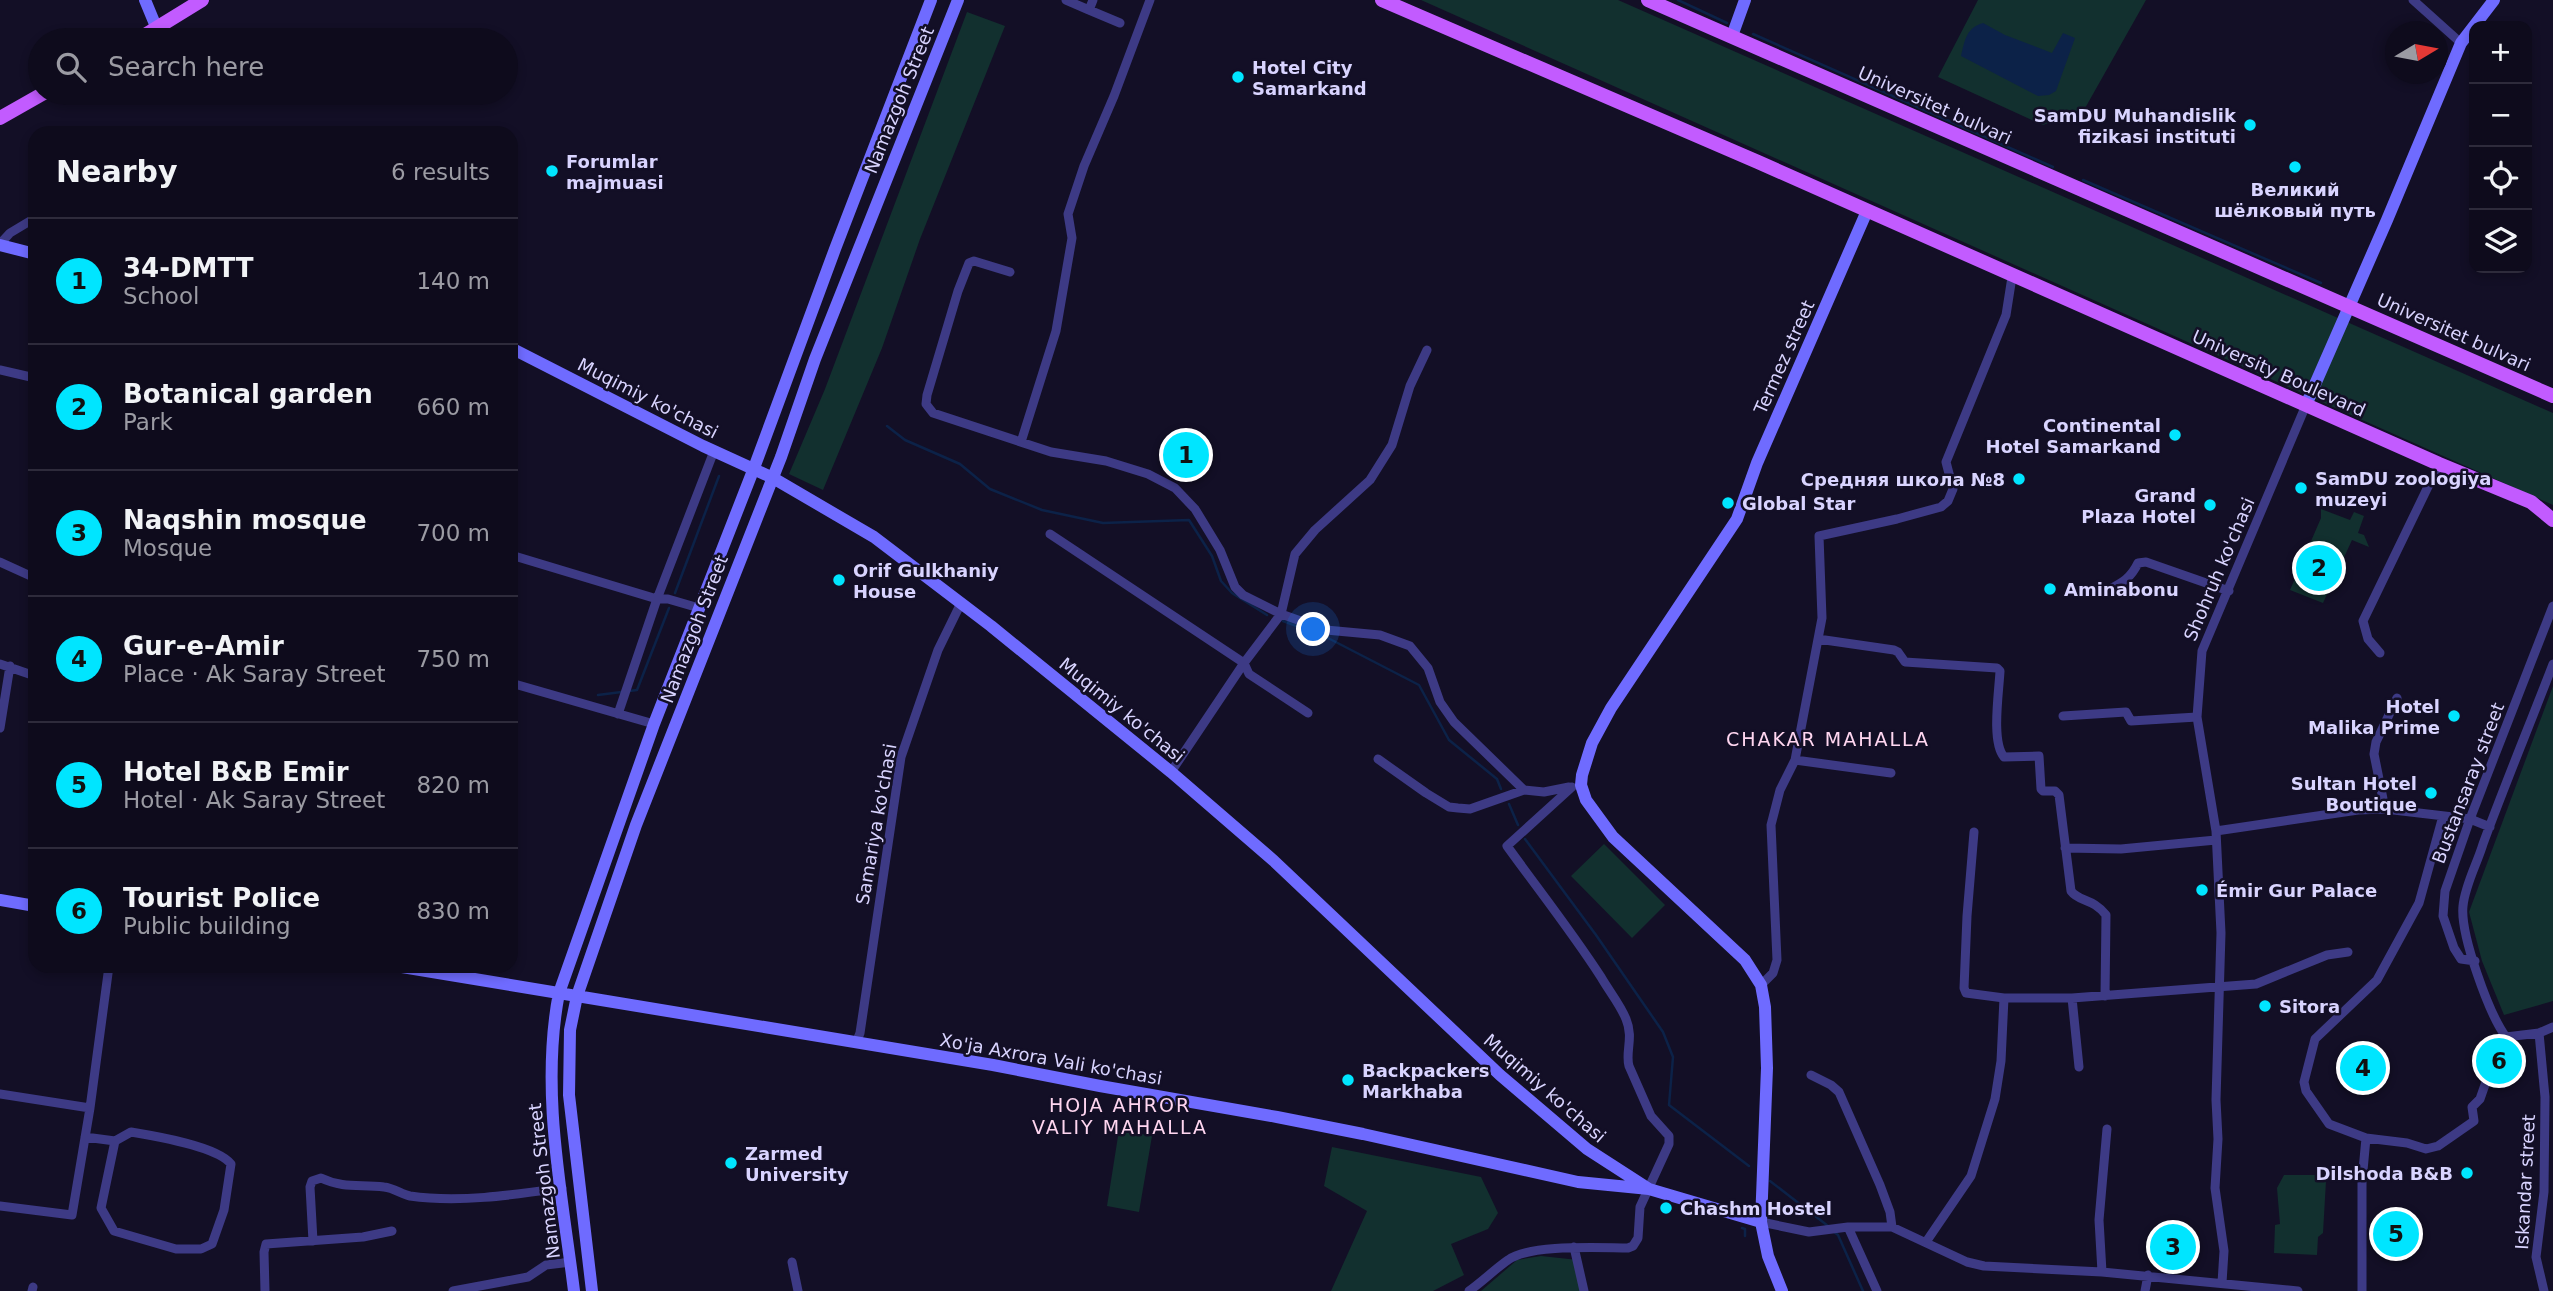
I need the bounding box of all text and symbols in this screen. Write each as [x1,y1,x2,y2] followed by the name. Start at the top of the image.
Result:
[2385,21,2448,84] north arrow
[2469,21,2532,273] map controls
[2469,21,2532,84] button: +
[860,23,938,177] street label: Namazgoh Street
[28,28,518,105] search box
[52,48,90,86] icon: search
[108,52,264,82] text: Search here
[1252,57,1367,99] place label: Hotel City Samarkand
[1855,62,2015,148] street label: Universitet bulvari
[1230,69,1246,85] marker: Hotel City Samarkand
[2469,84,2532,147] button: −
[2034,105,2237,147] place label: SamDU Muhandislik fizikasi instituti
[2242,117,2258,133] marker: SamDU Muhandislik fizikasi instituti
[2469,147,2532,210] button: locate
[566,151,664,193] place label: Forumlar majmuasi
[56,154,178,189] text: Nearby
[391,159,490,185] text: 6 results
[2287,159,2303,175] marker: Великий шёлковый путь
[544,163,560,179] marker: Forumlar majmuasi
[2214,179,2376,221] place label: Великий шёлковый путь
[2469,210,2532,273] button: layers
[123,253,254,283] text: 34-DMTT
[71,268,87,294] text: 1
[416,268,490,294] text: 140 m
[123,283,199,309] text: School
[2374,289,2534,375] street label: Universitet bulvari
[1749,297,1819,418] street label: Termez street
[2189,325,2369,421] street label: University Boulevard
[574,354,722,442] street label: Muqimiy ko'chasi
[123,379,373,409] text: Botanical garden
[71,394,87,420] text: 2
[416,394,490,420] text: 660 m
[123,409,173,435] text: Park
[1986,415,2161,457] place label: Continental Hotel Samarkand
[2167,427,2183,443] marker: Continental Hotel Samarkand
[1163,429,1209,481] pin: 1
[2315,468,2491,510] place label: SamDU zoologiya muzeyi
[1801,469,2005,490] place label: Средняя школа №8
[2011,471,2027,487] marker: Средняя школа №8
[2293,480,2309,496] marker: SamDU zoologiya muzeyi
[2081,485,2196,527] place label: Grand Plaza Hotel
[1742,493,1855,514] place label: Global Star
[2179,494,2259,644] street label: Shohruh ko'chasi
[1720,495,1736,511] marker: Global Star
[2202,497,2218,513] marker: Grand Plaza Hotel
[123,505,367,535] text: Naqshin mosque
[71,520,87,546] text: 3
[416,520,490,546] text: 700 m
[123,535,212,561] text: Mosque
[2296,542,2342,594] pin: 2
[656,552,732,706] street label: Namazgoh Street
[853,560,999,602] place label: Orif Gulkhaniy House
[831,572,847,588] marker: Orif Gulkhaniy House
[2064,579,2179,600] place label: Aminabonu
[2042,581,2058,597] marker: Aminabonu
[1296,612,1330,646] your location
[123,631,284,661] text: Gur-e-Amir
[71,646,87,672] text: 4
[416,646,490,672] text: 750 m
[1055,653,1189,767] street label: Muqimiy ko'chasi
[123,661,386,687] text: Place · Ak Saray Street
[2308,696,2440,738] place label: Hotel Malika Prime
[2428,700,2508,866] street label: Bustansaray street
[2446,708,2462,724] marker: Hotel Malika Prime
[1726,728,1930,750] district label: CHAKAR MAHALLA
[851,742,901,906] street label: Samariya ko'chasi
[123,757,349,787] text: Hotel B&B Emir
[71,772,87,798] text: 5
[416,772,490,798] text: 820 m
[2291,773,2417,815] place label: Sultan Hotel Boutique
[2423,785,2439,801] marker: Sultan Hotel Boutique
[123,787,385,813] text: Hotel · Ak Saray Street
[2216,880,2377,901] place label: Émir Gur Palace
[2194,882,2210,898] marker: Émir Gur Palace
[123,883,320,913] text: Tourist Police
[71,898,87,924] text: 6
[416,898,490,924] text: 830 m
[123,913,291,939] text: Public building
[2279,996,2340,1017] place label: Sitora
[2257,998,2273,1014] marker: Sitora
[938,1029,1164,1089] street label: Xo'ja Axrora Vali ko'chasi
[1480,1029,1610,1147] street label: Muqimiy ko'chasi
[2476,1035,2522,1087] pin: 6
[2340,1042,2386,1094] pin: 4
[1362,1060,1490,1102] place label: Backpackers Markhaba
[1340,1072,1356,1088] marker: Backpackers Markhaba
[1032,1094,1208,1138] district label: HOJA AHROR VALIY MAHALLA
[524,1102,564,1260] street label: Namazgoh Street
[2511,1114,2539,1250] street label: Iskandar street
[745,1143,849,1185] place label: Zarmed University
[723,1155,739,1171] marker: Zarmed University
[2315,1163,2453,1184] place label: Dilshoda B&B
[2459,1165,2475,1181] marker: Dilshoda B&B
[1680,1198,1832,1219] place label: Chashm Hostel
[1658,1200,1674,1216] marker: Chashm Hostel
[2373,1208,2419,1260] pin: 5
[2150,1221,2196,1273] pin: 3

